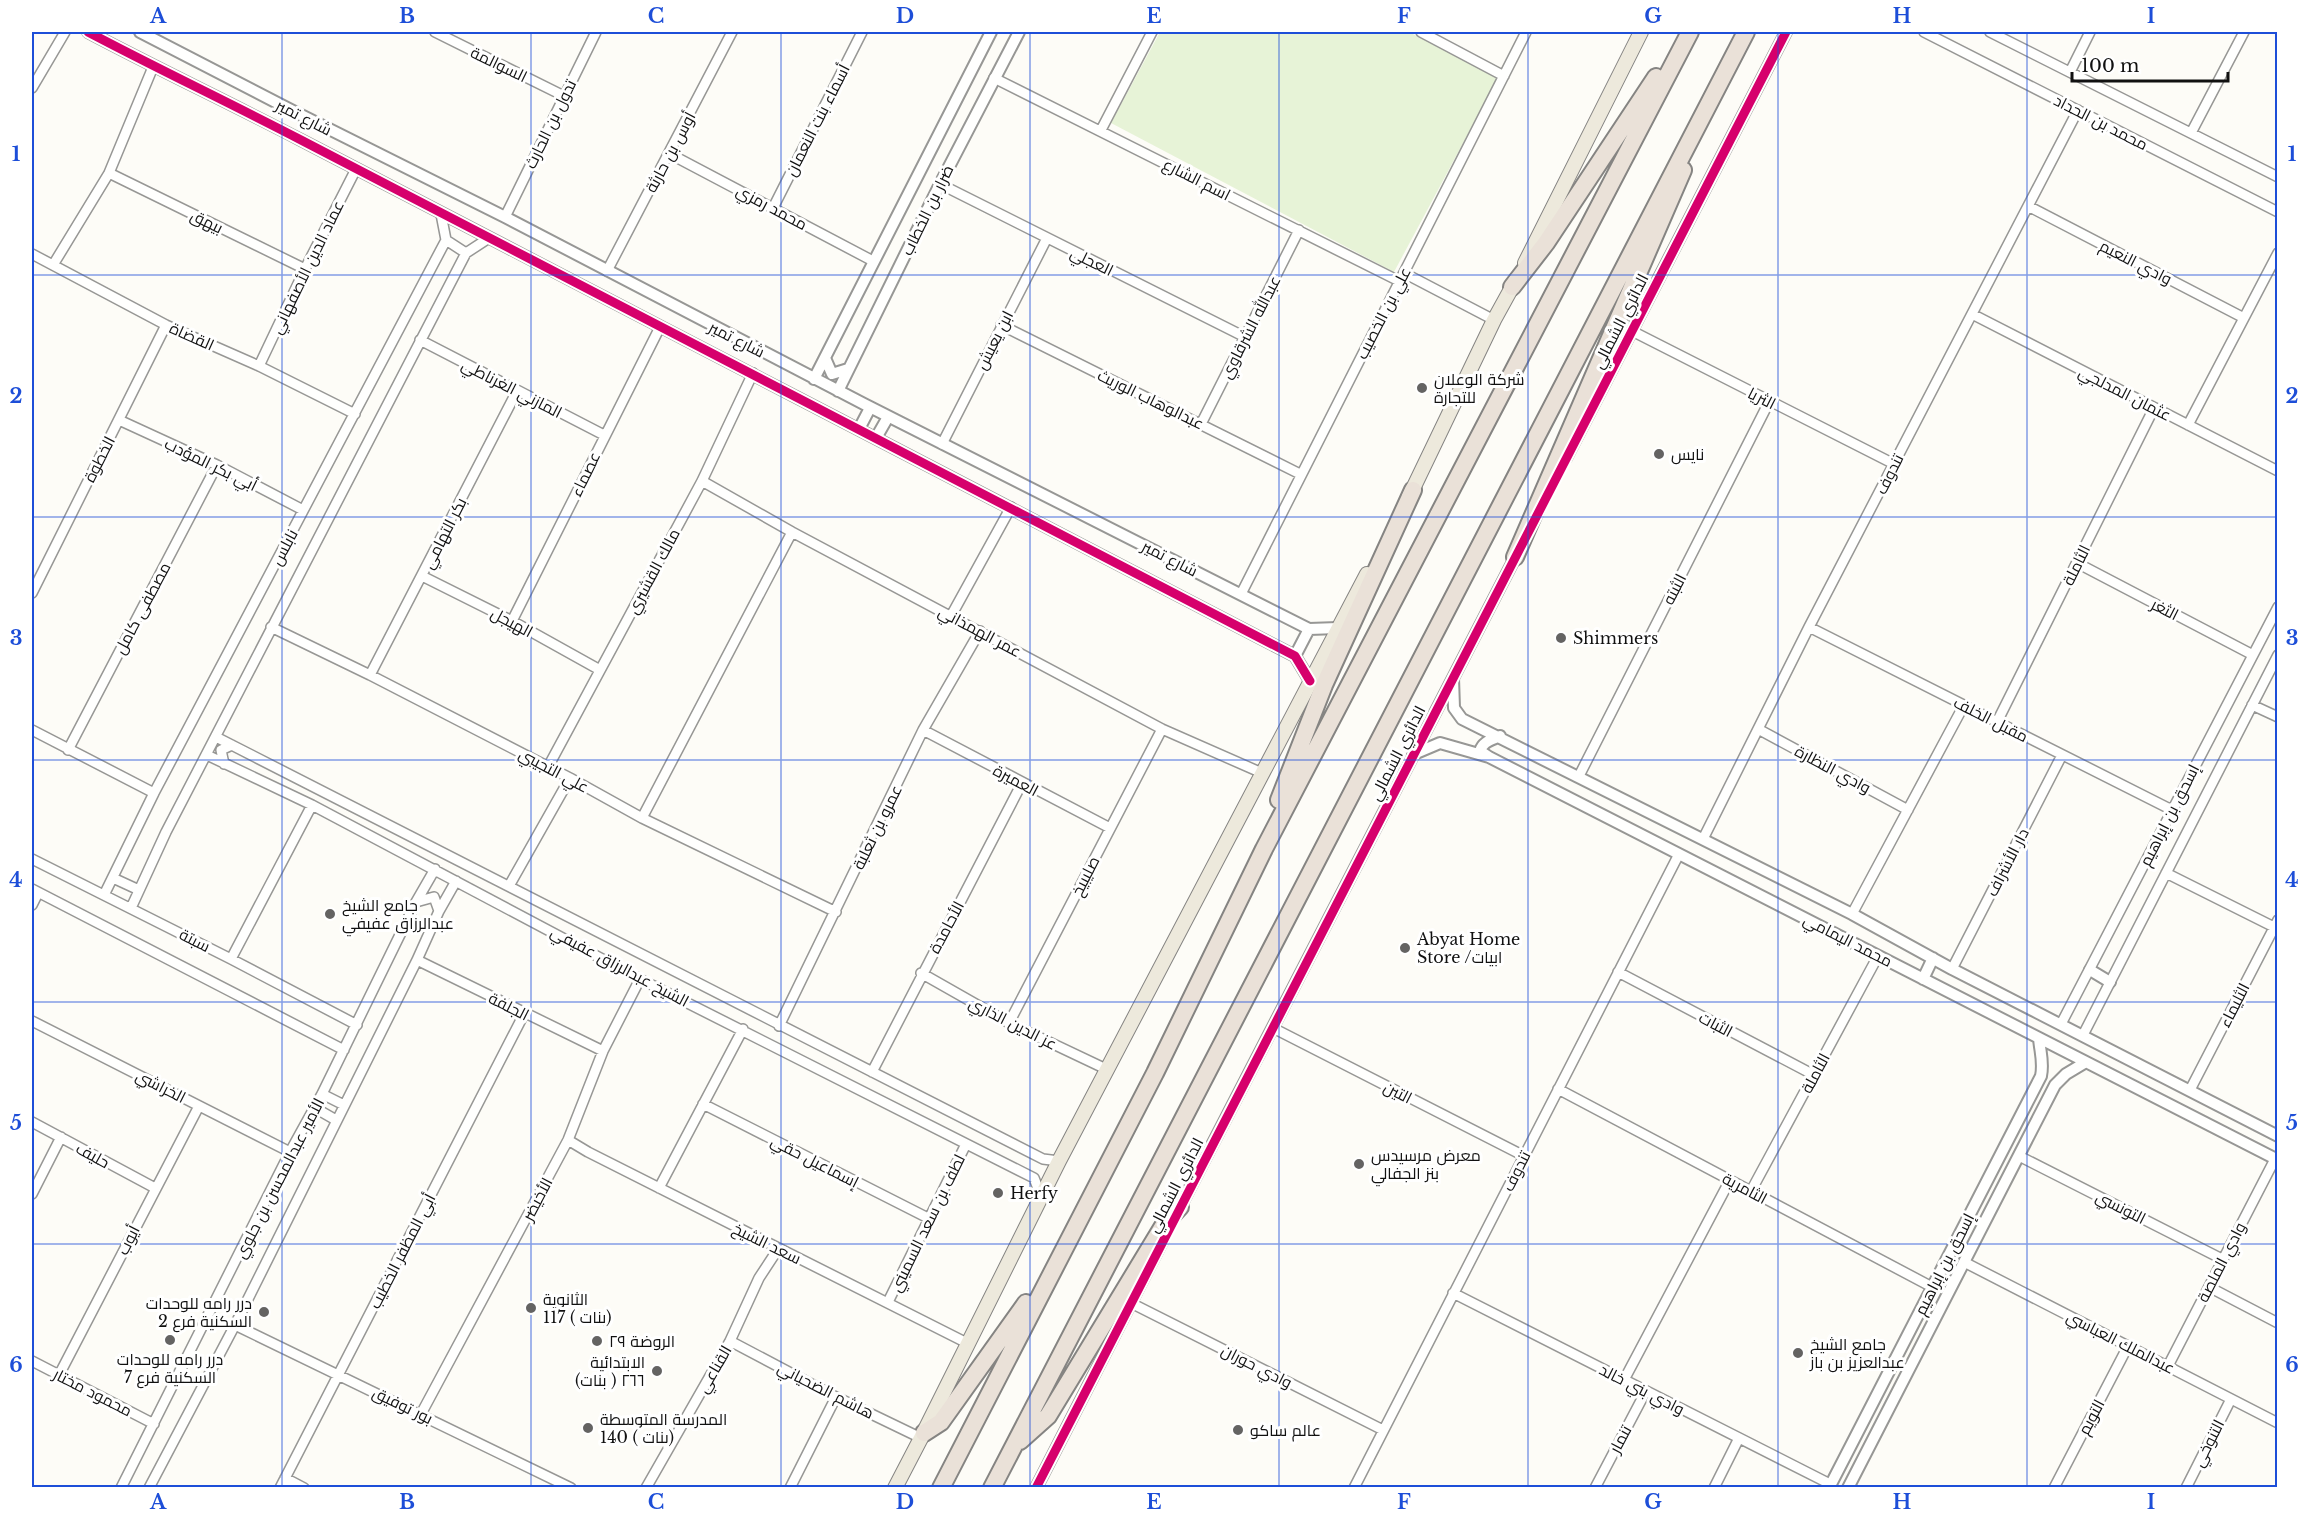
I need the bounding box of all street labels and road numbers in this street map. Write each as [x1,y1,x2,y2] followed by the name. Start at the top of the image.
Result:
[467,42,531,86] street label: السوالمة
[780,61,855,180] street label: أسماء بنت النعمان
[520,75,581,172] street label: تدول بن الحارث
[2050,90,2151,155] street label: محمد بن الحداد
[271,94,335,141] street label: شارع تمير
[640,108,700,196] street label: أوس بن حارثة
[1159,154,1234,206] street label: اسم الشارع
[896,161,958,259] street label: ضرار بن الخطاب
[731,180,811,238] street label: محمد رمزي
[266,197,352,339] street label: عماد الدين الأصفهاني
[187,205,227,238] street label: بيهق
[2095,235,2176,292] street label: وادي النعيم
[1065,242,1117,284] street label: العجلي
[1351,264,1418,364] street label: علي بن الخصيب
[1588,270,1656,374] street label: الدائري الشمالي
[1215,272,1288,384] street label: عبدالله الشرقاوي
[971,307,1018,373] street label: ابن يعيش
[704,316,768,363] street label: شارع تمير
[167,317,217,355] street label: القضاة
[457,354,566,425] street label: المازني الغرناطي
[2074,361,2175,428] street label: عثمان المدلجي
[1094,365,1208,433] street label: عبدالوهاب الوريث
[1745,383,1779,413] street label: الثريا
[79,433,119,485] street label: الخطوة
[160,433,261,499] street label: أبي بكر المؤدب
[566,448,604,500] street label: عصماء
[1870,450,1908,498] street label: تندوف
[418,494,474,574] street label: بكر التهامي
[266,525,303,569] street label: نابلس
[622,525,687,619] street label: مالك القشيري
[1137,535,1201,582] street label: شارع تمير
[2058,541,2094,589] street label: الثاملة
[109,559,175,658] street label: مصطفى كامل
[1658,570,1690,608] street label: الثبته
[2147,593,2182,624] street label: الثغر
[933,601,1025,665] street label: عمر الهمذاني
[487,603,536,642] street label: الهيجل
[1950,692,2032,747] street label: مقبل الخلف
[1365,702,1433,806] street label: الدائري الشمالي
[1790,741,1874,801] street label: وادي النظارة
[514,743,592,800] street label: علي التجيبي
[990,760,1042,800] street label: العميرة
[2135,761,2205,870] street label: إسحق بن إبراهيم
[848,781,907,873] street label: عمرو بن ثعلبة
[1981,824,2033,900] street label: دار الأشراف
[1067,853,1105,900] street label: صليبيخ
[924,897,968,957] street label: الأحامدة
[1798,909,1896,975] street label: محمد اليمامي
[546,921,693,1014] street label: الشيخ عبدالرزاق عفيفي
[176,924,214,956] street label: سبتة
[2214,979,2254,1031] street label: الثليماء
[485,987,533,1025] street label: الجلفة
[964,992,1060,1057] street label: عز الدين الذاري
[1696,1007,1736,1041] street label: الثبات
[1796,1050,1834,1096] street label: الثاملة
[131,1065,189,1110] street label: الخراشي
[1380,1076,1416,1108] street label: التين
[230,1094,332,1263] street label: الأمير عبدالمحسن بن جلوي
[766,1130,862,1195] street label: إسماعيل حقي
[1143,1134,1211,1238] street label: الدائري الشمالي
[73,1138,113,1172] street label: حليف
[1497,1147,1535,1195] street label: تندوف
[885,1151,973,1297] street label: لطف بن سعد السميني
[1719,1168,1771,1208] street label: الثامرية
[517,1174,557,1225] street label: الأخيضر
[2091,1186,2149,1231] street label: التونسي
[364,1190,443,1314] street label: أبي المظفر الخطيب
[1910,1210,1980,1319] street label: إسحق بن إبراهيم
[729,1218,805,1270] street label: سعد الشيخ
[2192,1219,2253,1307] street label: وادي الملصة
[112,1222,144,1258] street label: أيوب
[2062,1306,2179,1381] street label: عبدالملك العباسي
[1216,1340,1296,1396] street label: وادي حوران
[692,1341,739,1399] street label: القناعي
[773,1357,878,1426] street label: هاشم الضحياني
[1594,1359,1688,1423] street label: وادي بني خالد
[49,1363,136,1420] street label: محمود مختار
[369,1382,436,1429] street label: بور توفيق
[2073,1396,2110,1439] street label: التويم
[2188,1416,2232,1472] street label: التنوخي
[1604,1421,1636,1457] street label: تنمار

